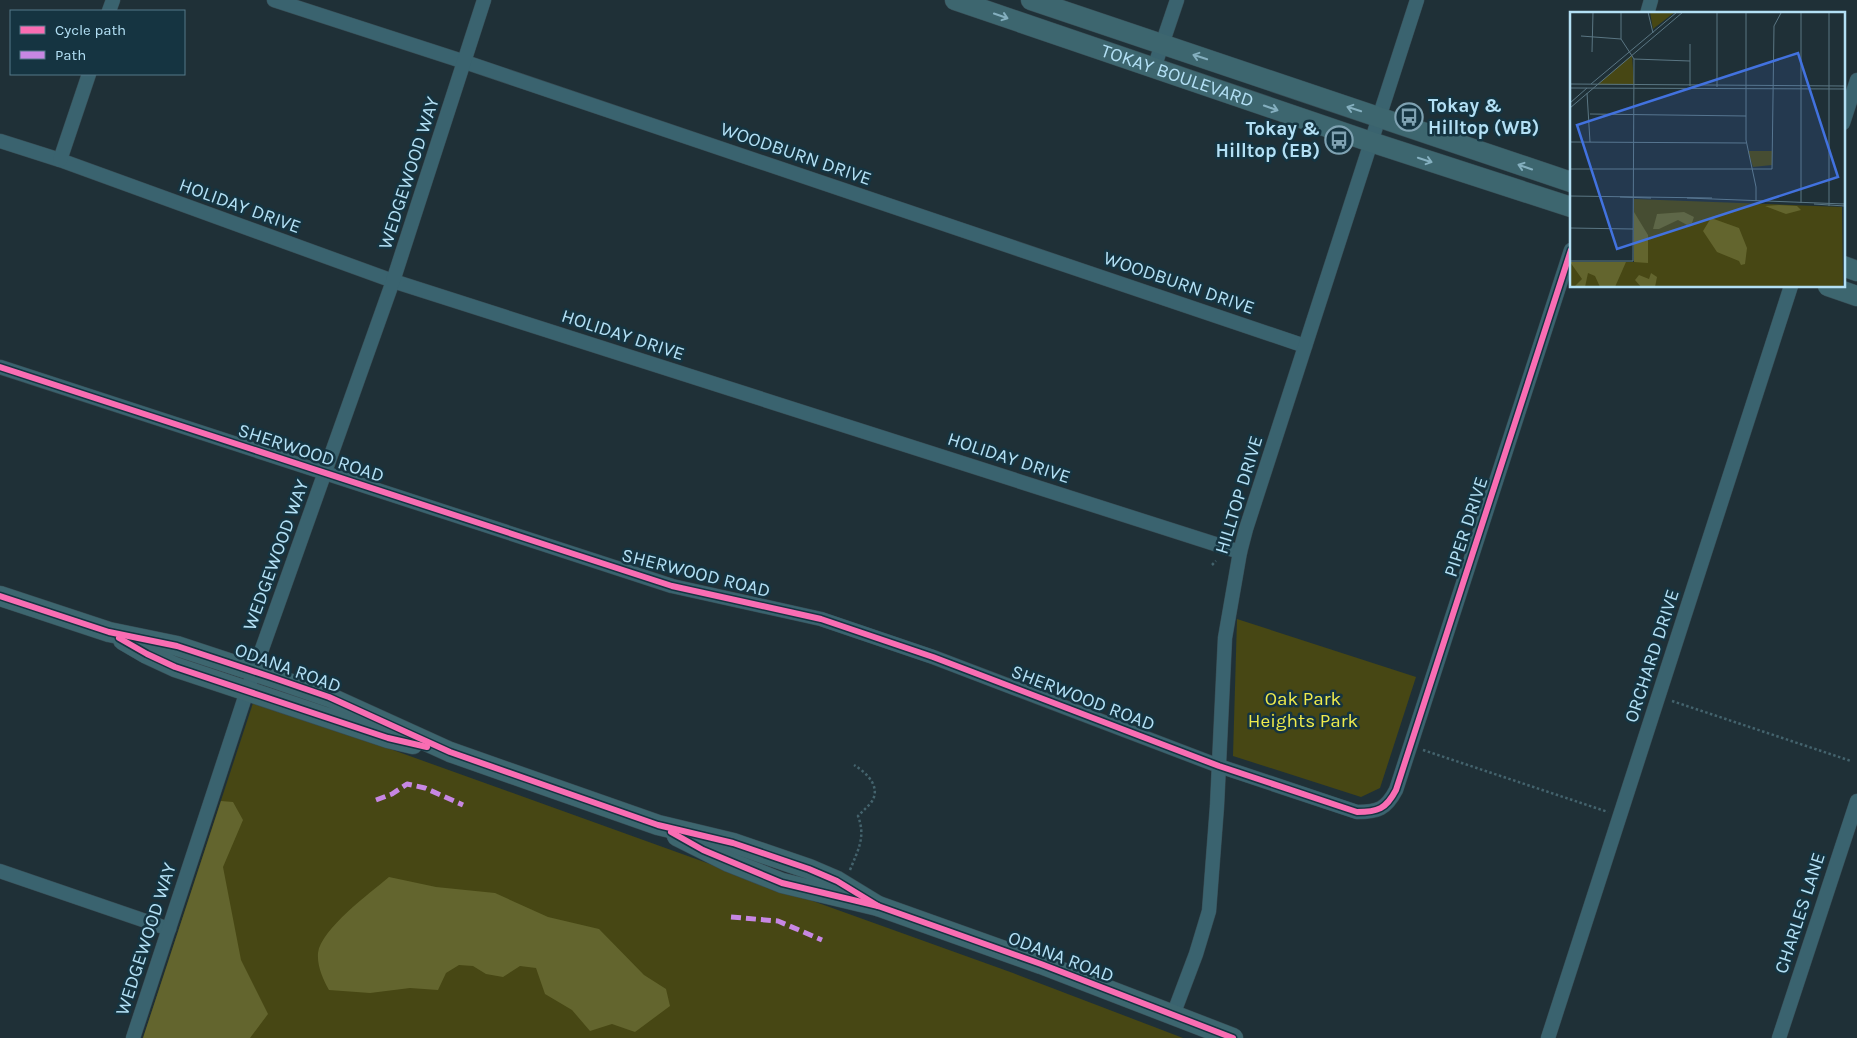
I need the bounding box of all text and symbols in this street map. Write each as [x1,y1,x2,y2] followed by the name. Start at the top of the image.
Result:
[10,10,185,75] legend
[993,12,1009,21] one-way arrow
[1570,12,1844,288] inset map
[55,21,126,39] text: Cycle path
[1098,40,1257,112] street label: TOKAY BOULEVARD
[55,46,86,64] text: Path
[1192,52,1208,62] one-way arrow
[374,93,444,252] street label: WEDGEWOOD WAY
[1428,95,1539,139] place label: Tokay & Hilltop (WB)
[1394,102,1424,132] bus stop icon: Tokay & Hilltop (WB)
[1347,103,1363,113] one-way arrow
[1263,104,1278,113] one-way arrow
[718,118,874,190] street label: WOODBURN DRIVE
[1216,118,1320,162] place label: Tokay & Hilltop (EB)
[1324,125,1354,155] bus stop icon: Tokay & Hilltop (EB)
[1417,155,1433,165] one-way arrow
[1517,161,1533,171] one-way arrow
[176,174,304,238] street label: HOLIDAY DRIVE
[1101,247,1257,319] street label: WOODBURN DRIVE
[559,305,687,365] street label: HOLIDAY DRIVE
[235,419,387,487] street label: SHERWOOD ROAD
[945,428,1073,488] street label: HOLIDAY DRIVE
[1211,433,1267,557] street label: HILLTOP DRIVE
[1439,474,1493,580] street label: PIPER DRIVE
[238,476,314,633] street label: WEDGEWOOD WAY
[619,544,773,602] street label: SHERWOOD ROAD
[1620,587,1684,725] street label: ORCHARD DRIVE
[232,639,344,697] street label: ODANA ROAD
[1008,660,1158,736] street label: SHERWOOD ROAD
[1248,688,1359,732] park label: Oak Park Heights Park
[1770,850,1830,976] street label: CHARLES LANE
[111,859,181,1018] street label: WEDGEWOOD WAY
[1005,927,1117,987] street label: ODANA ROAD

